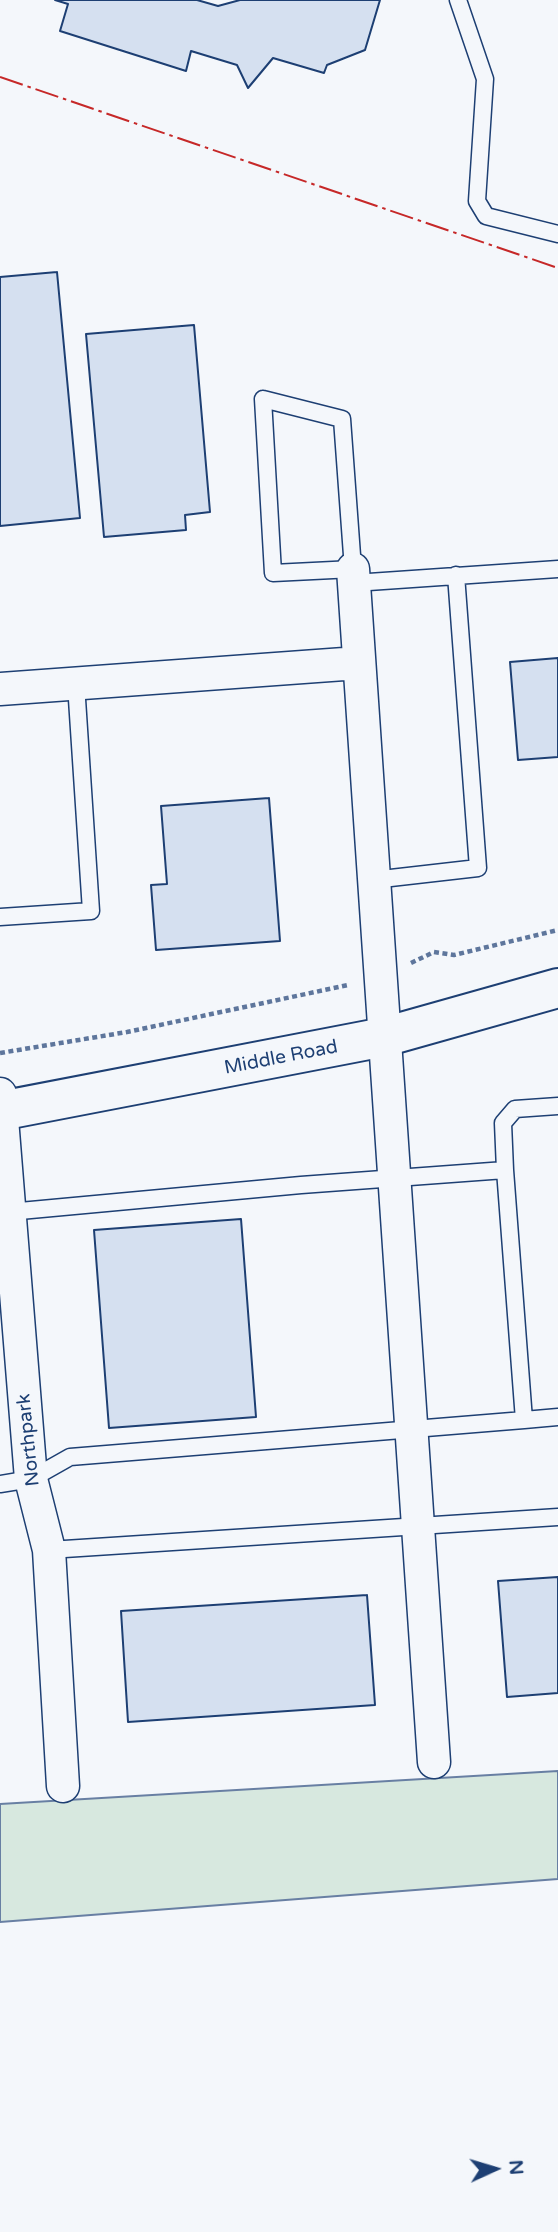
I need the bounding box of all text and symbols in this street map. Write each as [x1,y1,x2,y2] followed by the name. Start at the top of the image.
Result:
[222,1036,340,1080] street label: Middle Road
[13,1393,45,1487] street label: Northpark
[460,2134,530,2204] north arrow
[504,2159,527,2176] text: N

